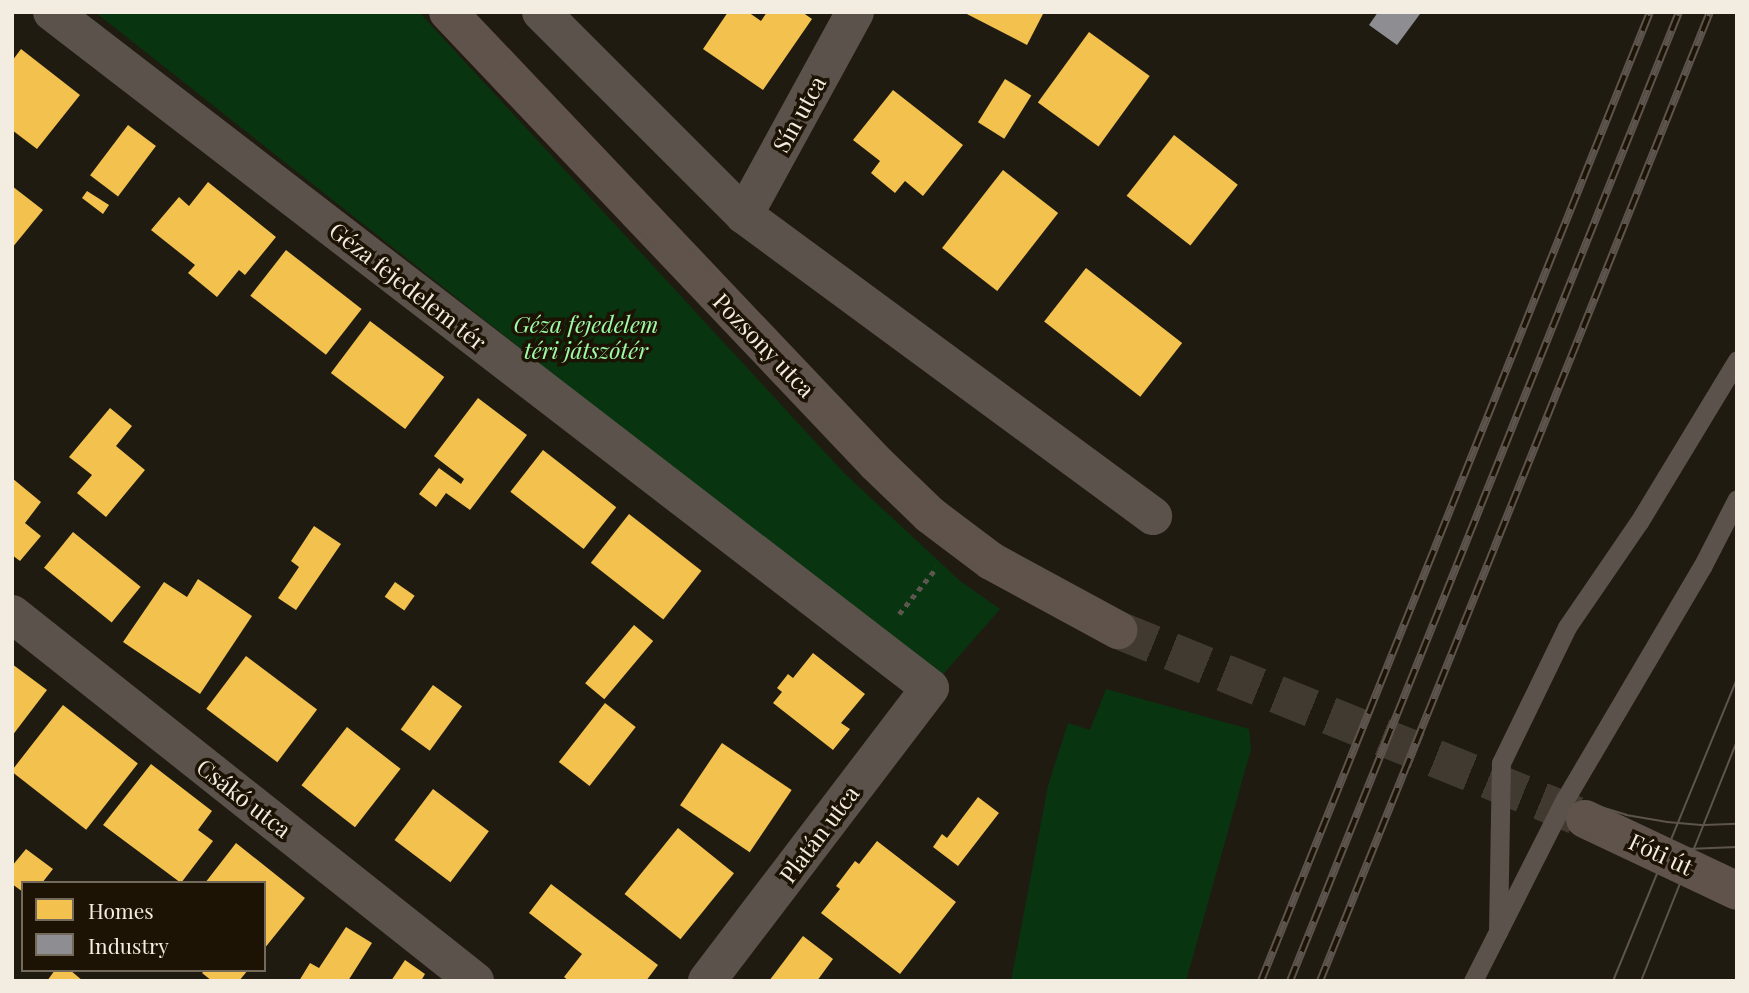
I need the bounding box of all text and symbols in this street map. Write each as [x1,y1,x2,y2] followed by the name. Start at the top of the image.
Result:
[767,71,831,157] street label: Sín utca
[324,216,492,356] street label: Géza fejedelem tér
[707,287,821,403] street label: Pozsony utca
[514,310,658,364] park label: Géza fejedelem téri játszótér
[191,753,297,843] street label: Csákó utca
[774,780,864,888] street label: Platán utca
[1625,827,1697,881] street label: Fóti út
[21,881,266,972] legend
[88,896,154,924] text: Homes
[88,931,169,959] text: Industry

